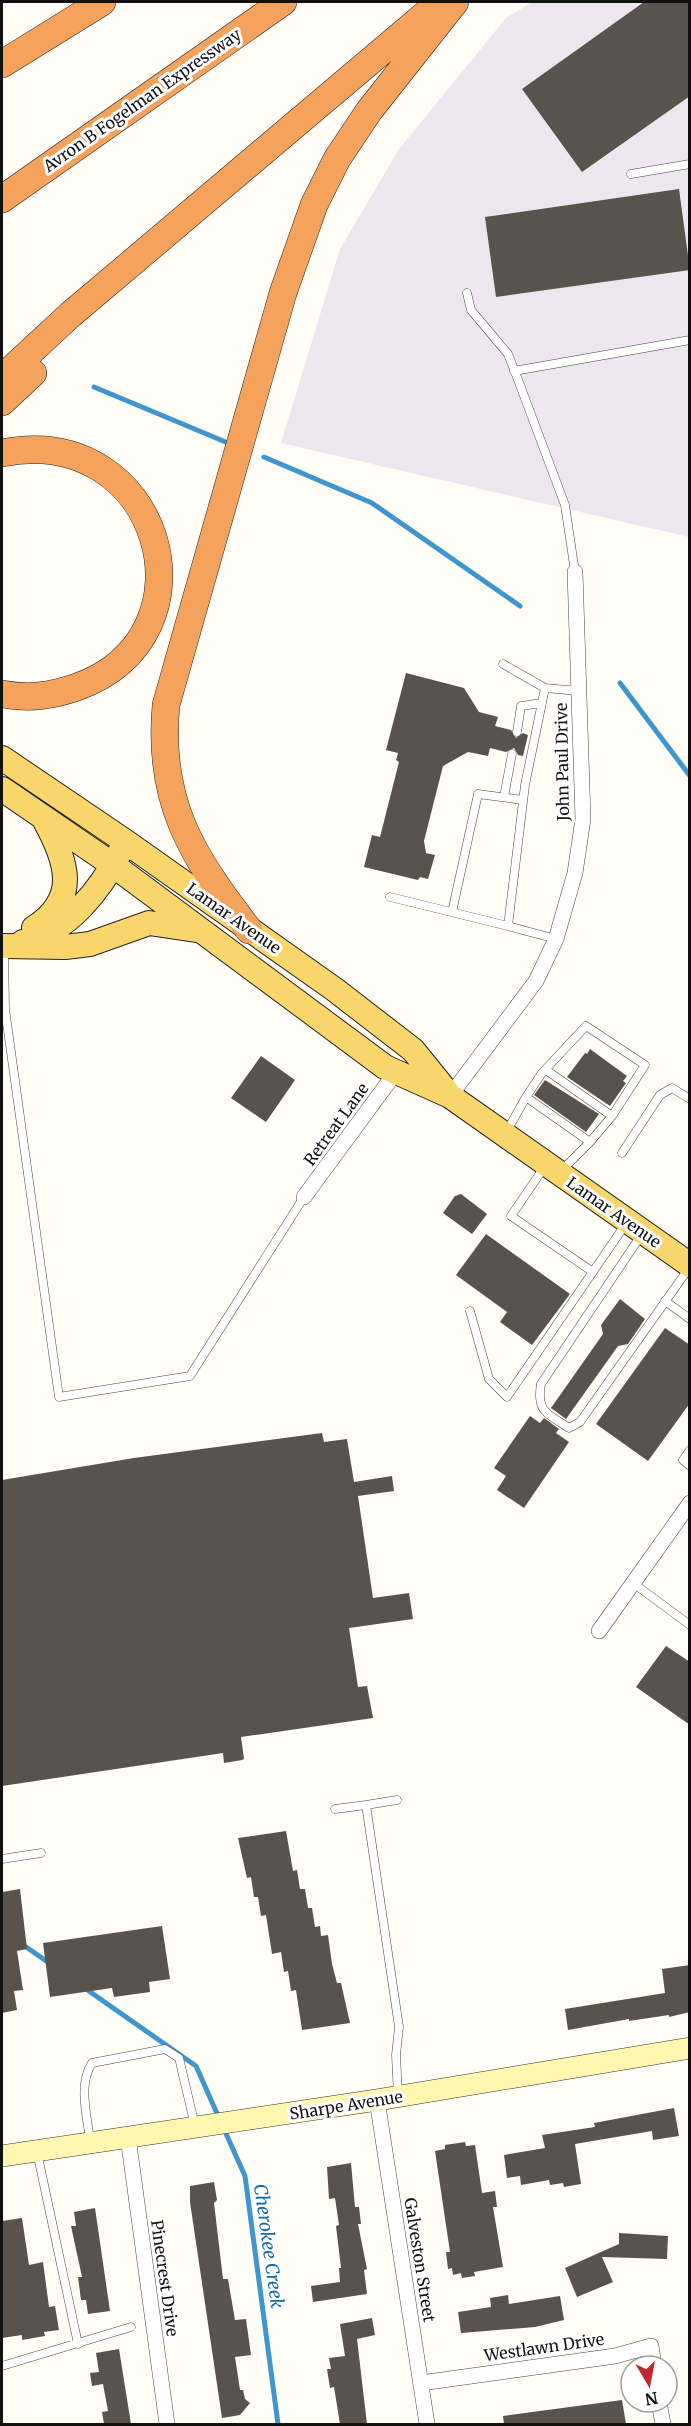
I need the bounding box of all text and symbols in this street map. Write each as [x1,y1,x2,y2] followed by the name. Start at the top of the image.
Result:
[39,24,245,177] street label: Avron B Fogelman Expressway
[551,703,573,822] street label: John Paul Drive
[183,878,285,958] street label: Lamar Avenue
[299,1079,373,1169] street label: Retreat Lane
[563,1172,665,1252] street label: Lamar Avenue
[288,2086,404,2124] street label: Sharpe Avenue
[249,2182,289,2310] water label: Cherokee Creek
[400,2196,440,2324] street label: Galveston Street
[147,2218,183,2338] street label: Pinecrest Drive
[482,2329,605,2365] street label: Westlawn Drive
[619,2354,679,2414] north arrow
[643,2388,660,2410] text: N

